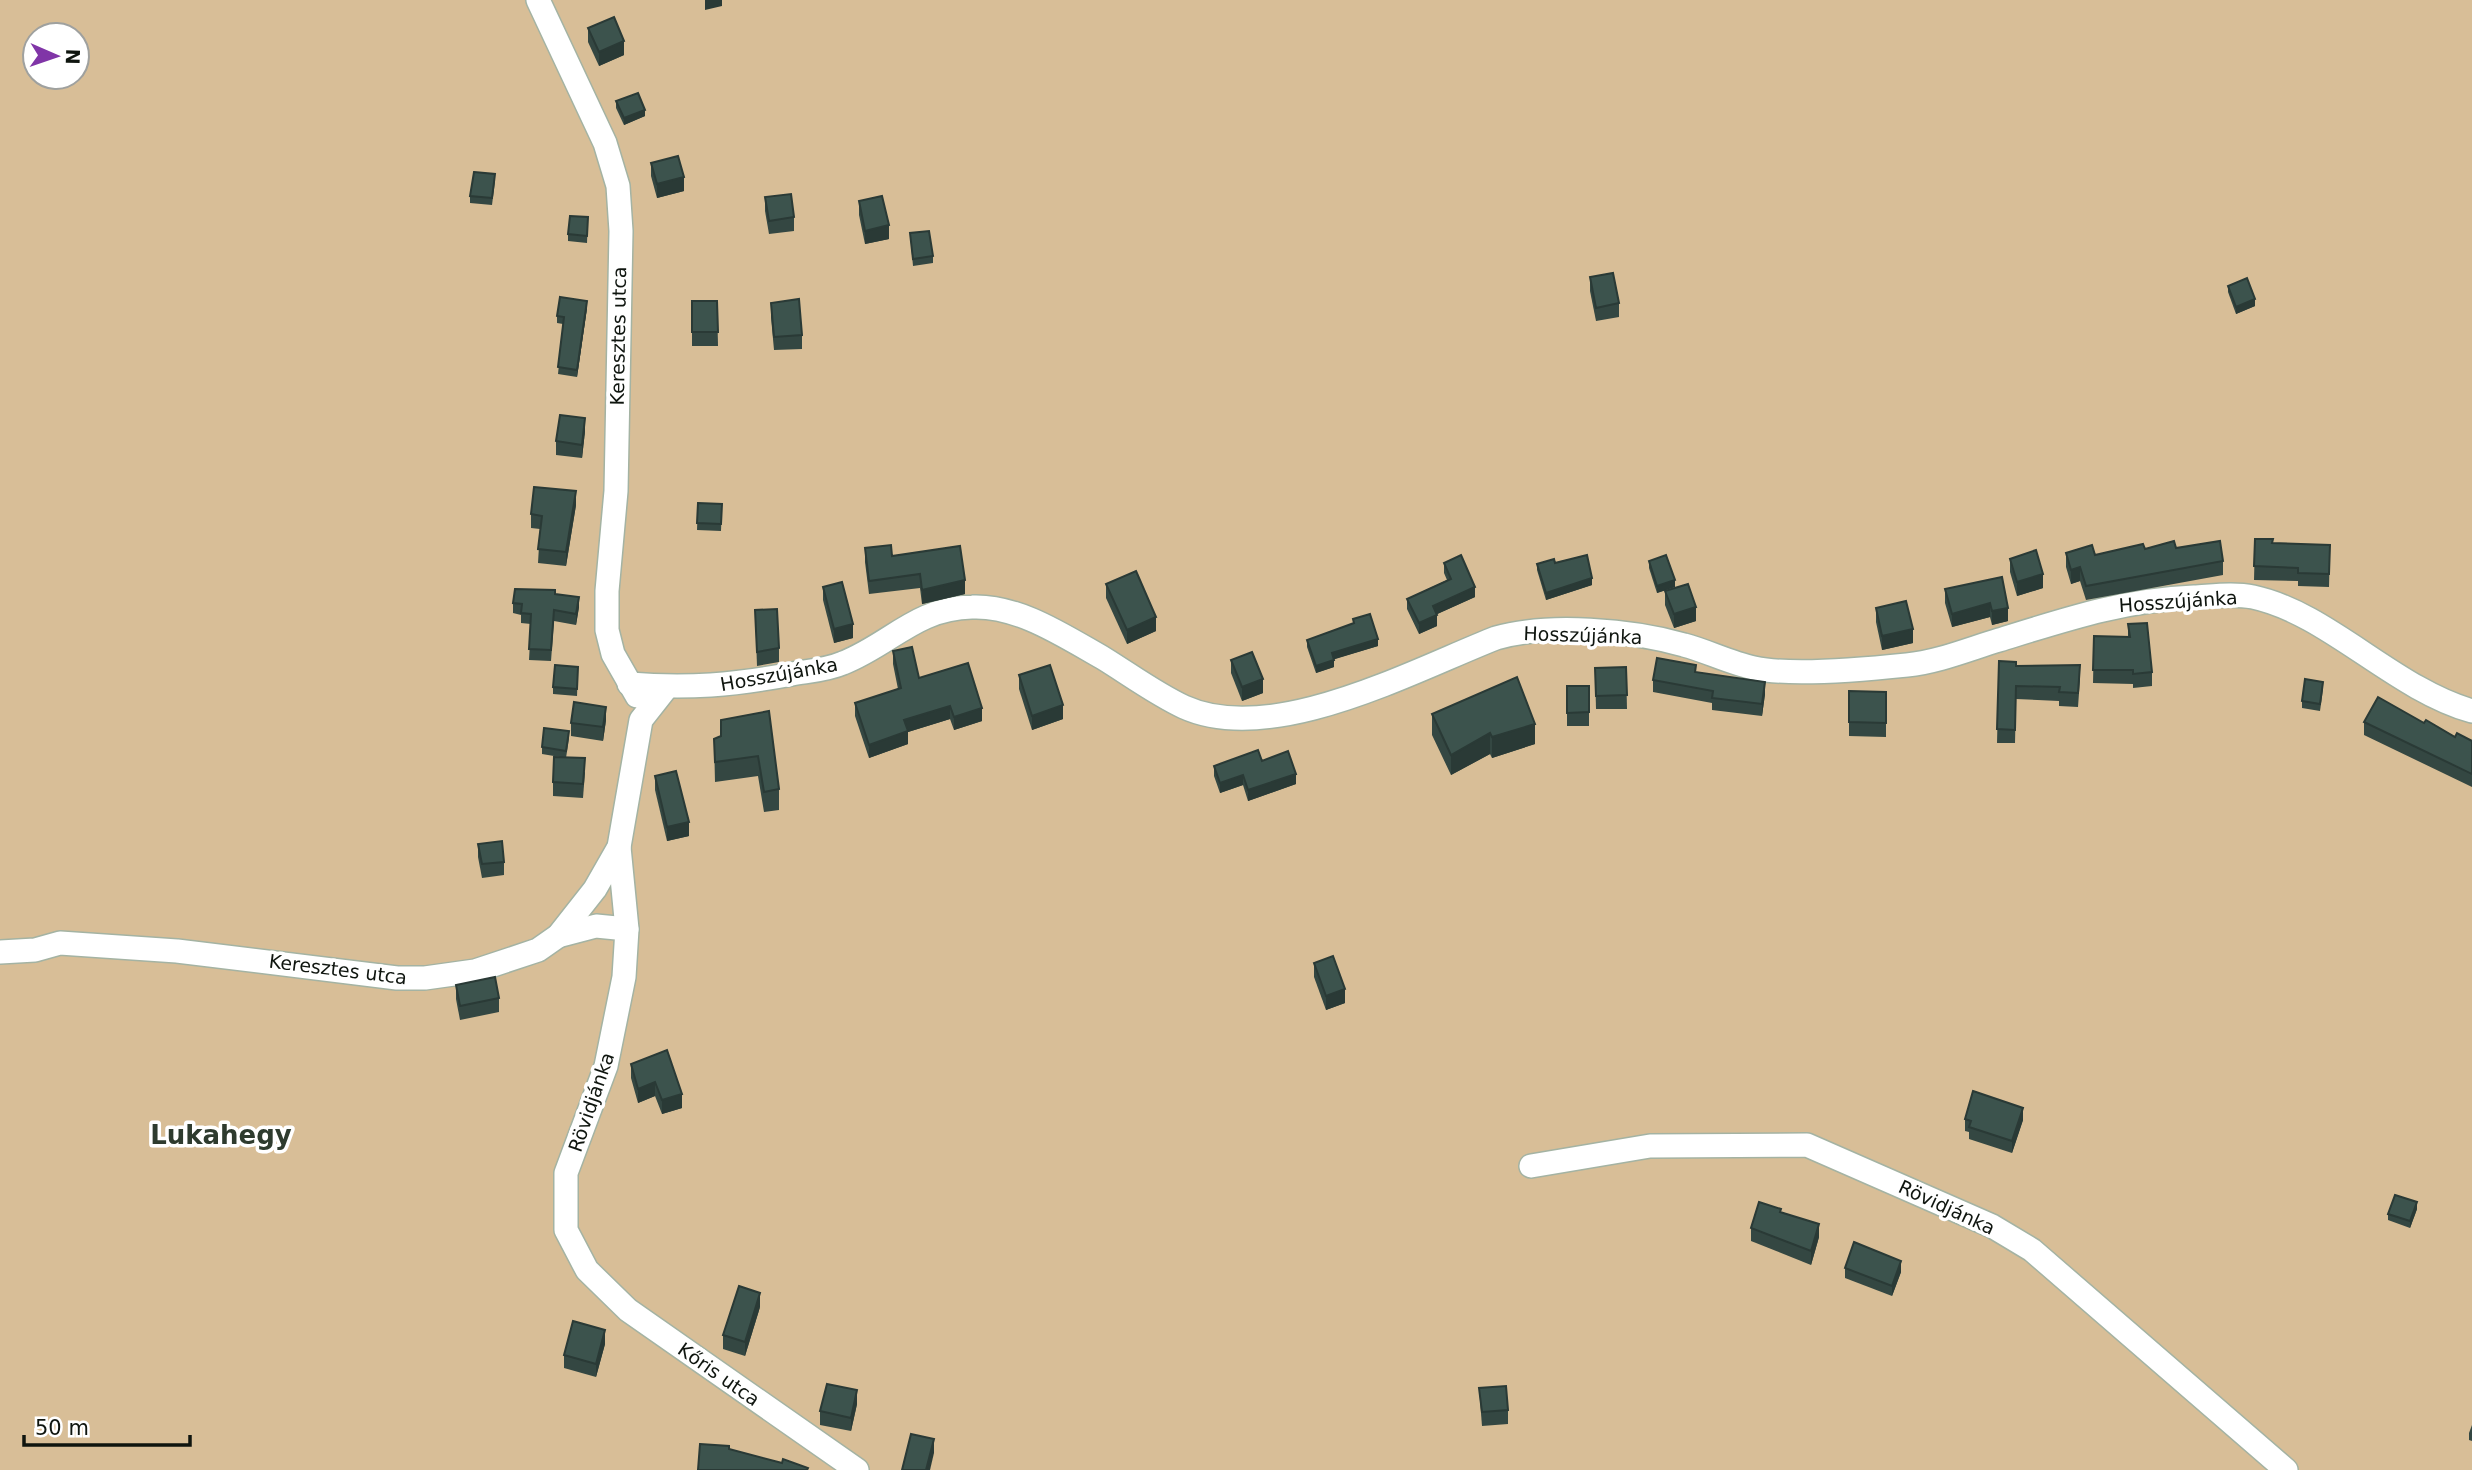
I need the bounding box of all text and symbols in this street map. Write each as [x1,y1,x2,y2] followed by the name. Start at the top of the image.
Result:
[21,21,91,91] north arrow
[62,48,84,65] text: N
[606,266,630,406] street label: Keresztes utca
[2118,586,2238,616] street label: Hosszújánka
[1523,622,1643,648] street label: Hosszújánka
[718,653,840,695] street label: Hosszújánka
[268,950,408,988] street label: Keresztes utca
[564,1049,618,1155] street label: Rövidjánka
[150,1120,292,1150] district label: Lukahegy
[1895,1175,1999,1239] street label: Rövidjánka
[674,1338,764,1410] street label: Kőris utca
[24,1404,191,1448] scale bar
[35,1416,89,1440] text: 50 m

